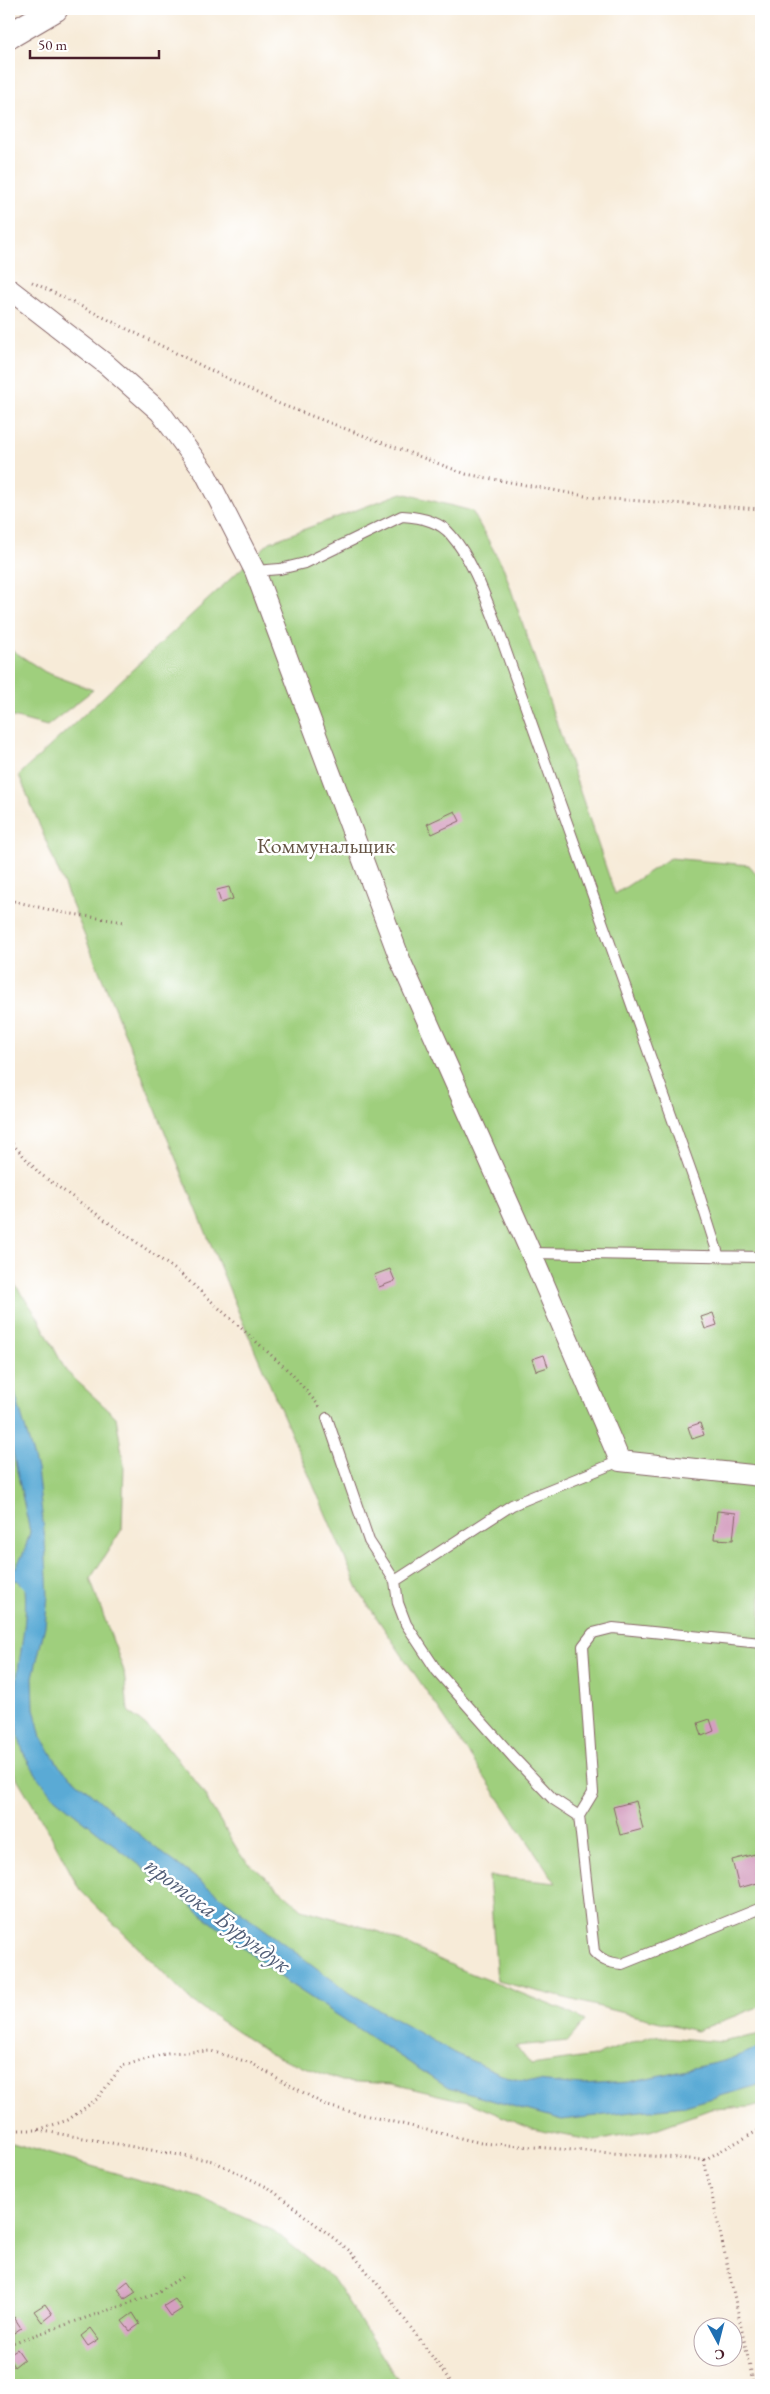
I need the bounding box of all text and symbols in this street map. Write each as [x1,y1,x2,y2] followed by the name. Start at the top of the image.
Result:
[30,28,159,60] scale bar
[38,35,67,54] text: 50 m
[257,831,396,860] park label: Коммунальщик
[139,1849,298,1980] water label: протока Бурундук
[692,2316,742,2366] north arrow
[713,2345,726,2364] text: С

